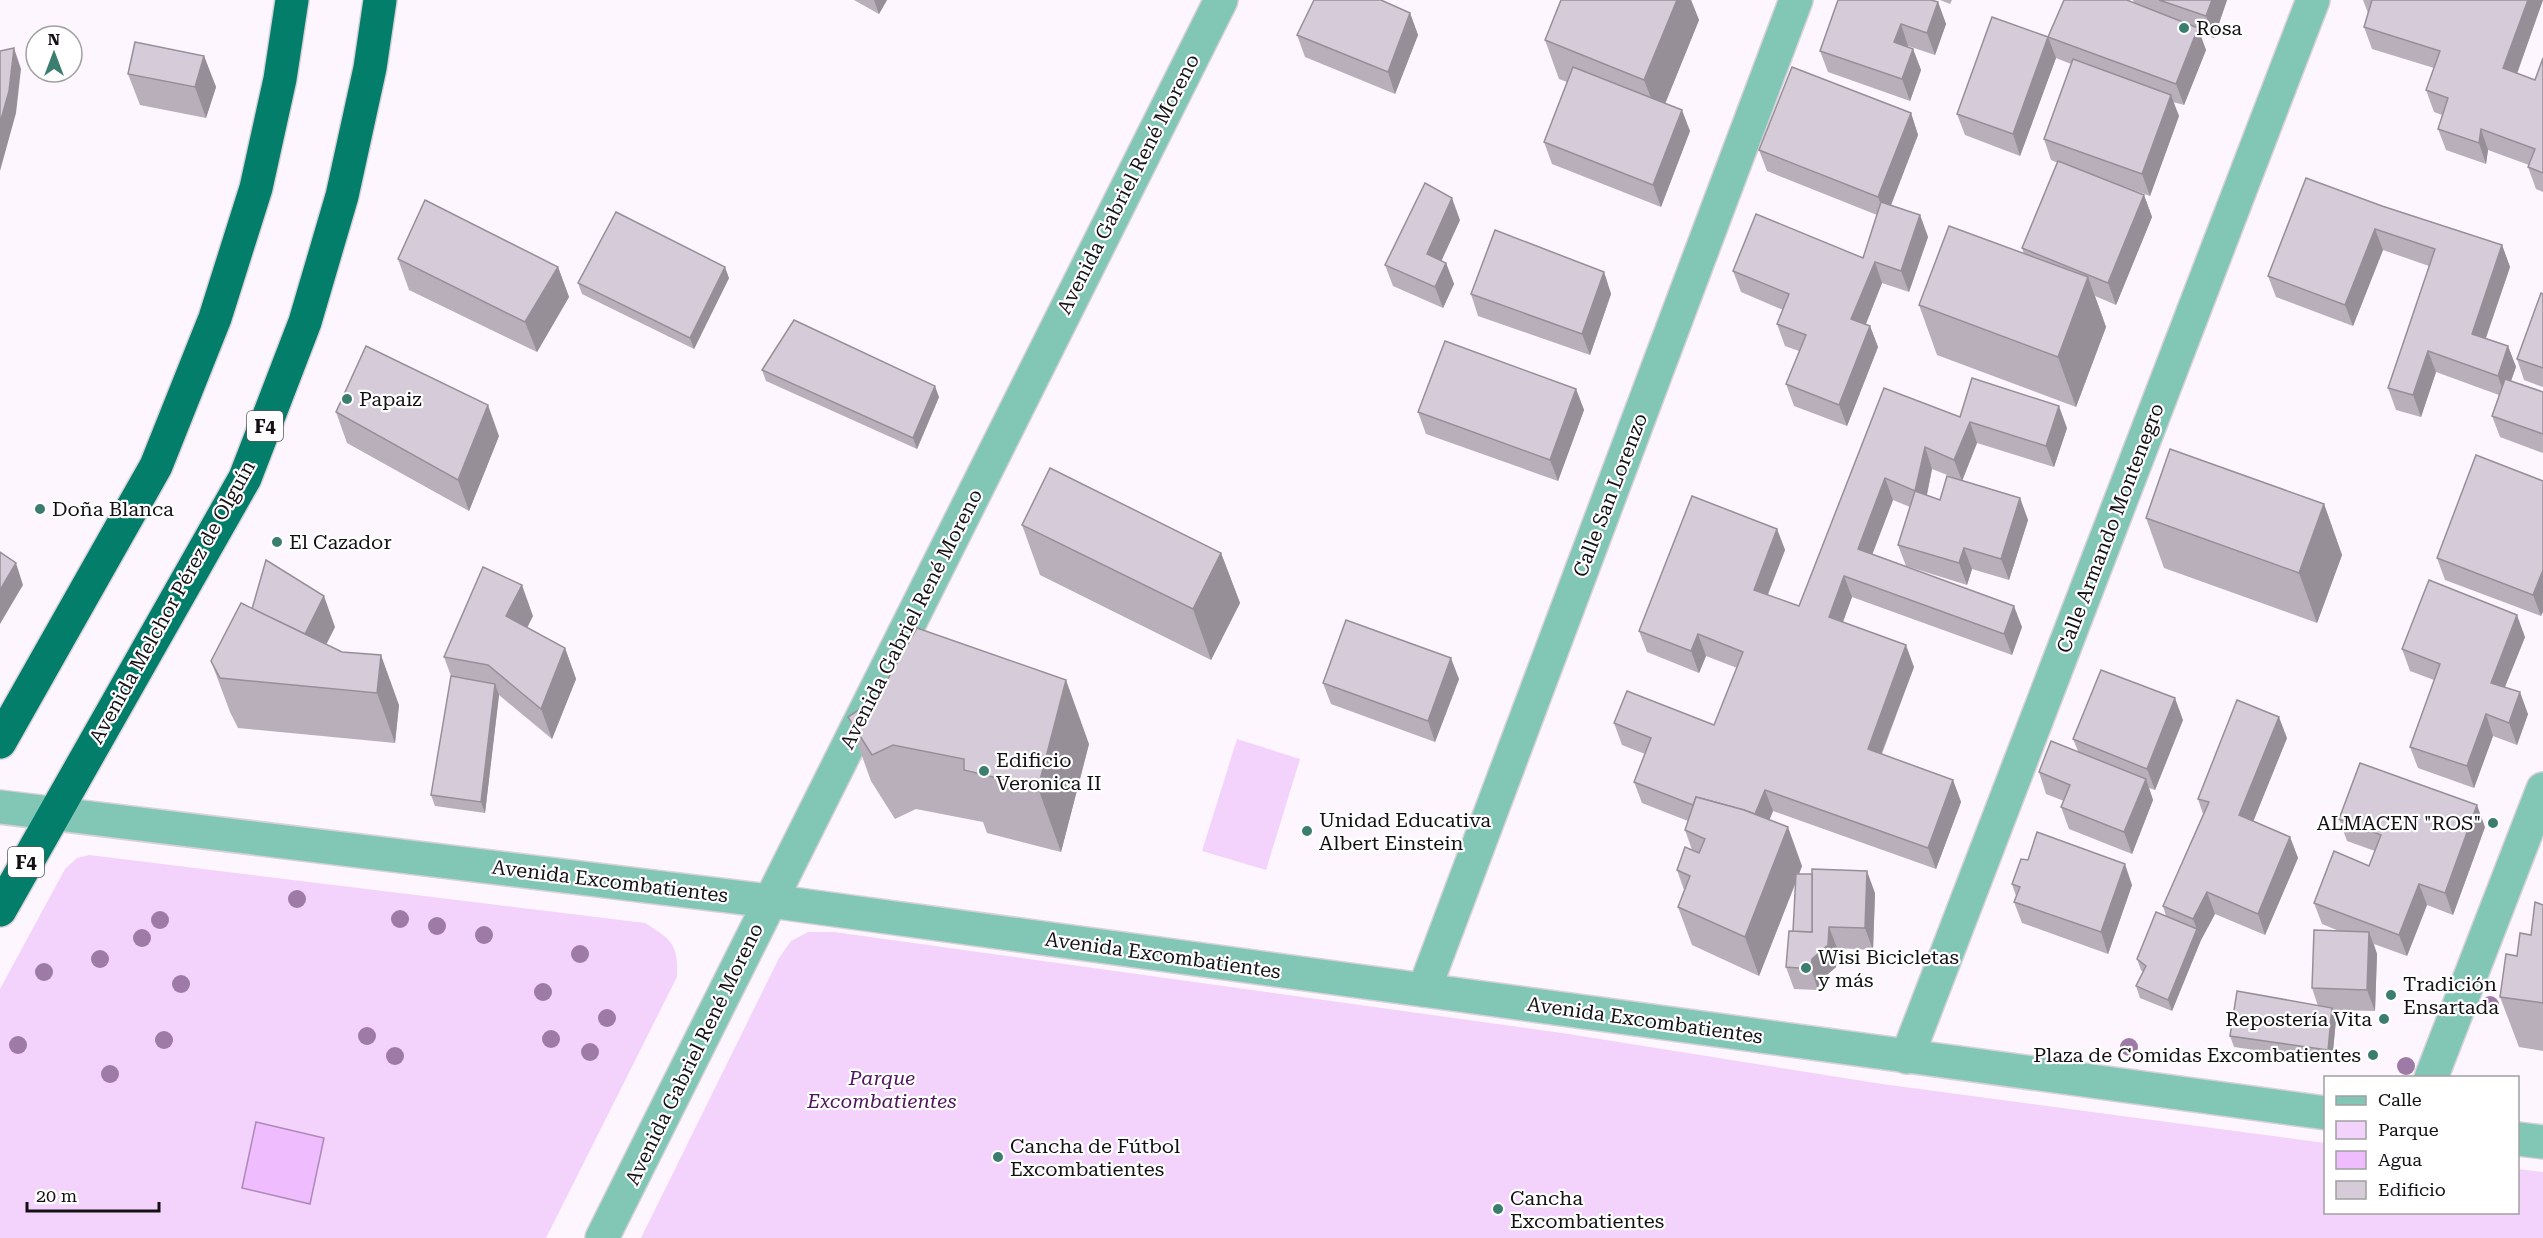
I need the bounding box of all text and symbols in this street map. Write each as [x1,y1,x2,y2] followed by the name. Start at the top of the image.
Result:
[2196,16,2242,40] place label: Rosa
[2177,21,2191,35] marker: Rosa
[24,24,84,84] north arrow
[48,30,60,49] text: N
[1052,50,1204,318] street label: Avenida Gabriel René Moreno
[359,387,422,411] place label: Papaiz
[340,392,354,406] marker: Papaiz
[2051,400,2169,656] street label: Calle Armando Montenegro
[1568,410,1652,580] street label: Calle San Lorenzo
[247,411,283,441] road number: F4
[84,456,260,748] street label: Avenida Melchor Pérez de Olguín
[835,485,987,753] street label: Avenida Gabriel René Moreno
[52,497,174,521] place label: Doña Blanca
[33,502,47,516] marker: Doña Blanca
[289,530,392,554] place label: El Cazador
[270,535,284,549] marker: El Cazador
[996,748,1102,795] place label: Edificio Veronica II
[977,764,991,778] marker: Edificio Veronica II
[1319,808,1491,855] place label: Unidad Educativa Albert Einstein
[2317,811,2481,835] place label: ALMACEN "ROS"
[2486,816,2500,830] marker: ALMACEN "ROS"
[1300,824,1314,838] marker: Unidad Educativa Albert Einstein
[8,847,44,877] road number: F4
[491,855,729,907] street label: Avenida Excombatientes
[620,919,768,1189] street label: Avenida Gabriel René Moreno
[1044,927,1282,983] street label: Avenida Excombatientes
[1818,945,1959,992] place label: Wisi Bicicletas y más
[1799,961,1813,975] marker: Wisi Bicicletas y más
[2403,972,2499,1019] place label: Tradición Ensartada
[2384,988,2398,1002] marker: Tradición Ensartada
[1526,992,1764,1048] street label: Avenida Excombatientes
[2225,1007,2372,1031] place label: Repostería Vita
[2377,1012,2391,1026] marker: Repostería Vita
[2033,1043,2361,1067] place label: Plaza de Comidas Excombatientes
[2366,1048,2380,1062] marker: Plaza de Comidas Excombatientes
[806,1066,957,1113] park label: Parque Excombatientes
[2324,1076,2519,1214] legend
[2378,1089,2422,1110] text: Calle
[2378,1119,2439,1140] text: Parque
[1010,1134,1180,1181] place label: Cancha de Fútbol Excombatientes
[2378,1149,2422,1170] text: Agua
[991,1150,1005,1164] marker: Cancha de Fútbol Excombatientes
[27,1175,159,1213] scale bar
[2378,1179,2446,1200] text: Edificio
[36,1185,77,1206] text: 20 m
[1510,1186,1664,1233] place label: Cancha Excombatientes
[1491,1202,1505,1216] marker: Cancha Excombatientes

